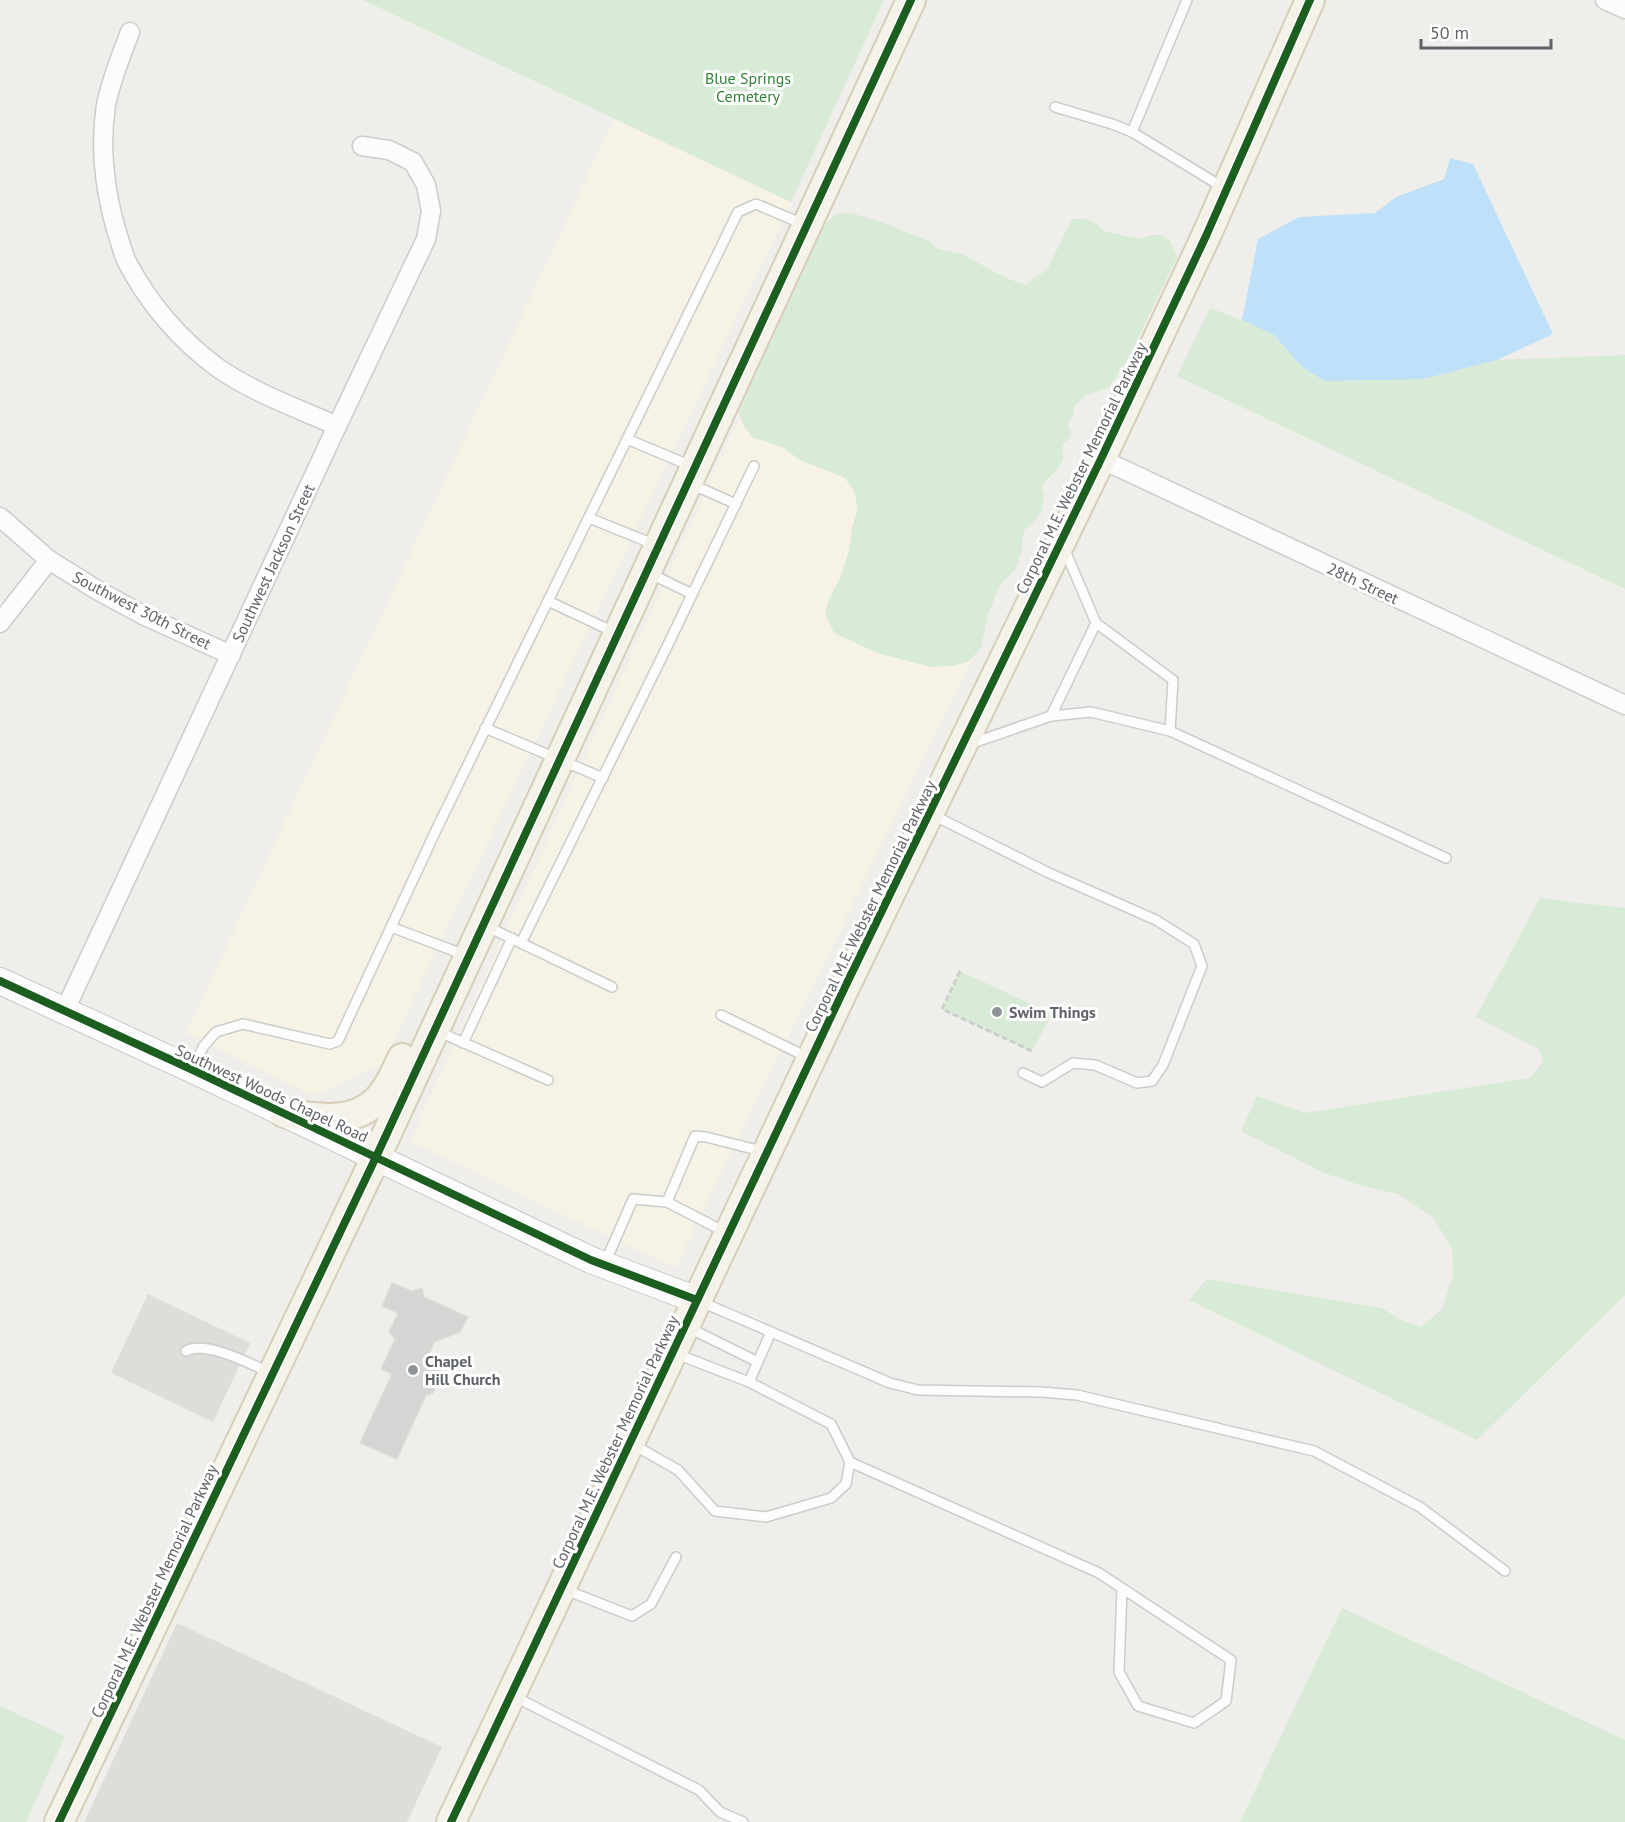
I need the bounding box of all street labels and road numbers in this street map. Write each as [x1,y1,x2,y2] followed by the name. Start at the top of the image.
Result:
[1011,338,1151,597] street label: Corporal M.E. Webster Memorial Parkway
[227,480,319,645] street label: Southwest Jackson Street
[1324,558,1403,609] street label: 28th Street
[69,566,215,654] street label: Southwest 30th Street
[800,776,940,1035] street label: Corporal M.E. Webster Memorial Parkway
[172,1039,372,1147] street label: Southwest Woods Chapel Road
[547,1311,683,1572] street label: Corporal M.E. Webster Memorial Parkway
[86,1460,222,1721] street label: Corporal M.E. Webster Memorial Parkway

